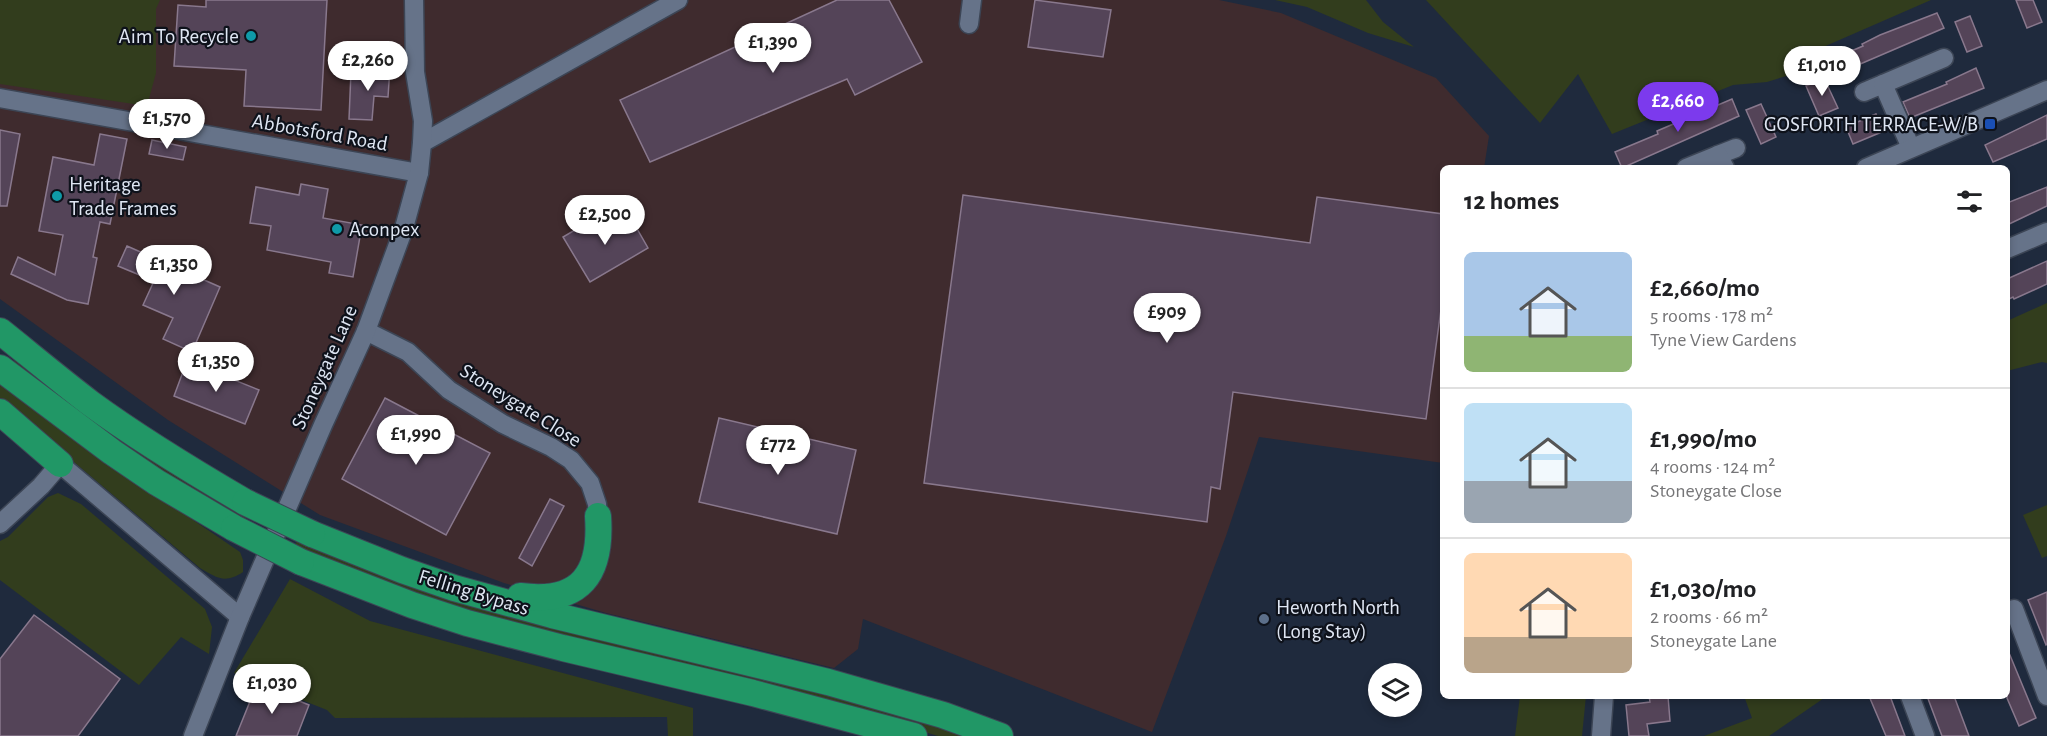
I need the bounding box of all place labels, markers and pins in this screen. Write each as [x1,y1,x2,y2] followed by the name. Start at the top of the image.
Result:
[724,23,822,74] pin: £1,390
[119,26,239,47] place label: Aim To Recycle
[244,29,258,43] marker: Aim To Recycle
[319,41,417,92] pin: £2,260
[1773,46,1871,97] pin: £1,010
[1629,82,1727,133] pin: £2,660
[118,99,216,150] pin: £1,570
[1764,114,1978,135] place label: GOSFORTH TERRACE-W/B
[1983,117,1997,131] marker: GOSFORTH TERRACE-W/B
[69,174,177,219] place label: Heritage Trade Frames
[50,189,64,203] marker: Heritage Trade Frames
[556,195,654,246] pin: £2,500
[349,219,419,240] place label: Aconpex
[330,222,344,236] marker: Aconpex
[125,245,223,296] pin: £1,350
[1131,293,1203,344] pin: £909
[167,342,265,393] pin: £1,350
[367,415,465,466] pin: £1,990
[742,425,814,476] pin: £772
[1276,597,1400,642] place label: Heworth North (Long Stay)
[1257,612,1271,626] marker: Heworth North (Long Stay)
[223,664,321,715] pin: £1,030

